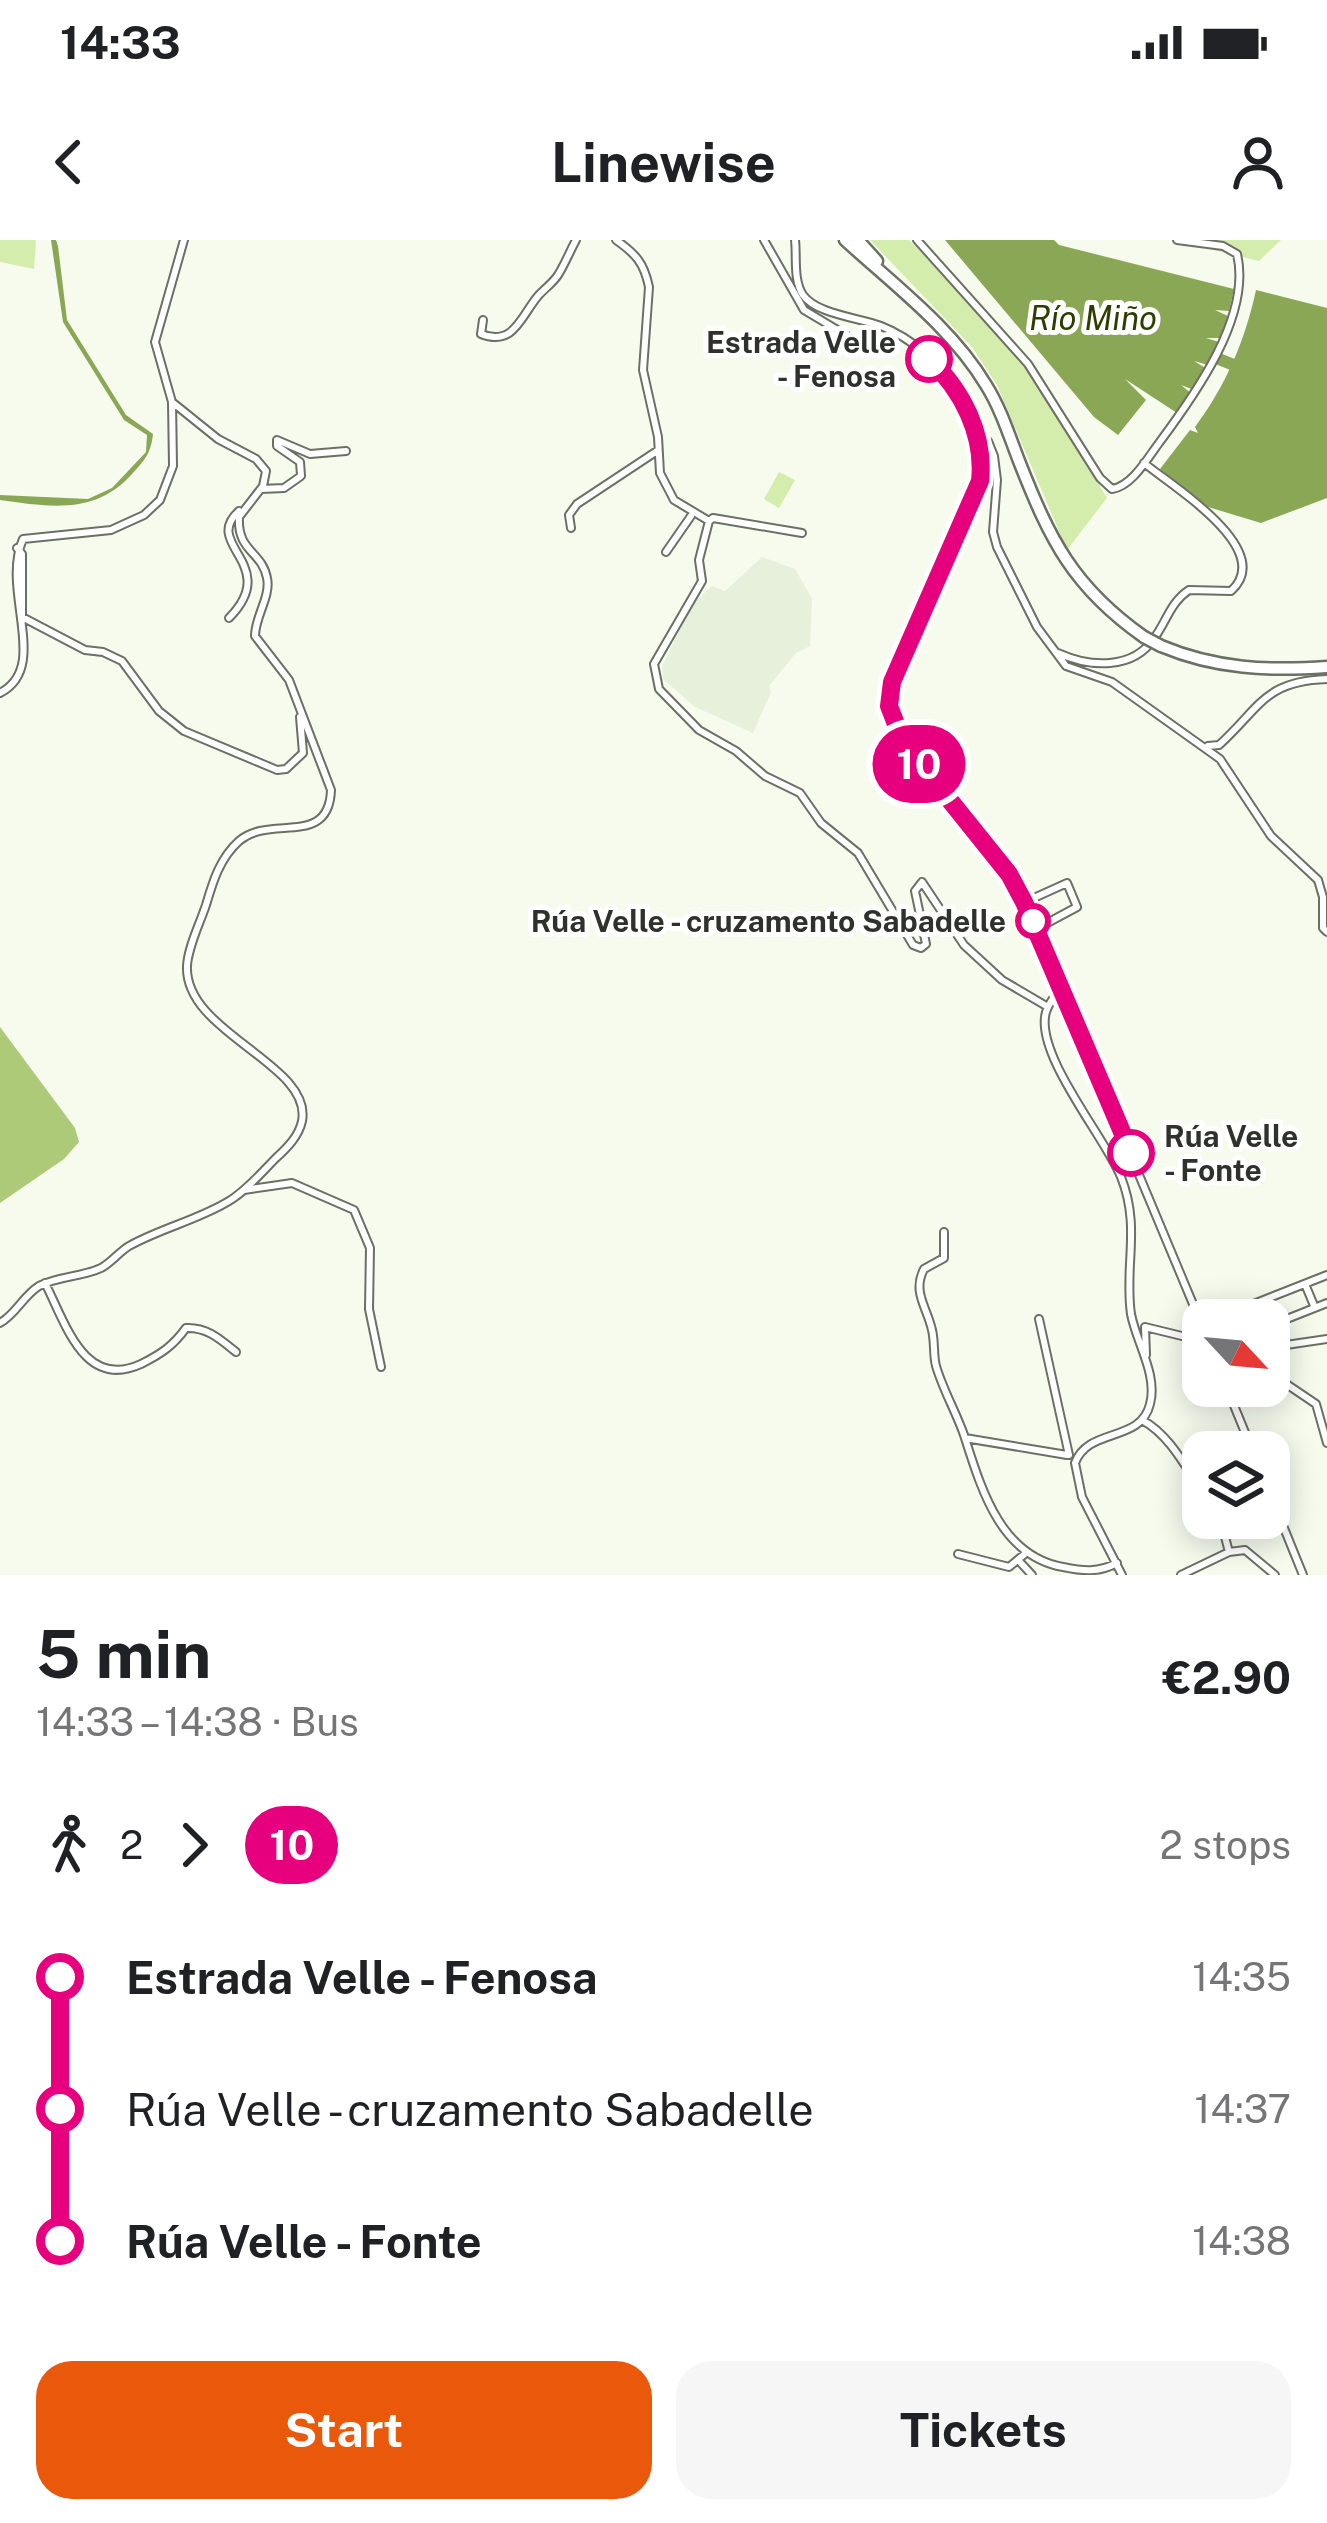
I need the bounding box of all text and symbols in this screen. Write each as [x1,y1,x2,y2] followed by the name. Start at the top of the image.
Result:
[60,16,181,69] text: 14:33
[36,129,102,195] icon: back
[1225,129,1291,195] icon: person
[551,131,776,194] text: Linewise
[1029,299,1157,337] water label: Río Miño
[706,324,896,394] place label: Estrada Velle - Fenosa
[907,337,951,381] marker: Estrada Velle - Fenosa
[865,725,973,803] line badge: 10
[896,739,942,788] text: 10
[531,903,1006,939] place label: Rúa Velle - cruzamento Sabadelle
[1017,905,1049,937] marker: Rúa Velle - cruzamento Sabadelle
[1164,1118,1298,1188] place label: Rúa Velle - Fonte
[1109,1131,1153,1175] marker: Rúa Velle - Fonte
[1182,1299,1290,1407] north arrow
[1182,1299,1290,1539] map controls
[1182,1431,1290,1539] button: layers
[36,1615,212,1693] text: 5 min
[1162,1651,1291,1704] text: €2.90
[36,1699,359,1745] text: 14:33 – 14:38 · Bus
[36,1812,102,1878] icon: walk
[161,1812,227,1878] icon: forward
[269,1820,314,1869] text: 10
[120,1822,143,1868] text: 2
[1159,1822,1291,1868] text: 2 stops
[126,1951,598,2004] text: Estrada Velle - Fenosa
[1192,1954,1291,2000] text: 14:35
[126,2083,814,2136] text: Rúa Velle - cruzamento Sabadelle
[1195,2086,1291,2132] text: 14:37
[126,2215,482,2268] text: Rúa Velle - Fonte
[1192,2218,1291,2264] text: 14:38
[36,2361,652,2499] button: Start
[676,2361,1291,2499] button: Tickets

